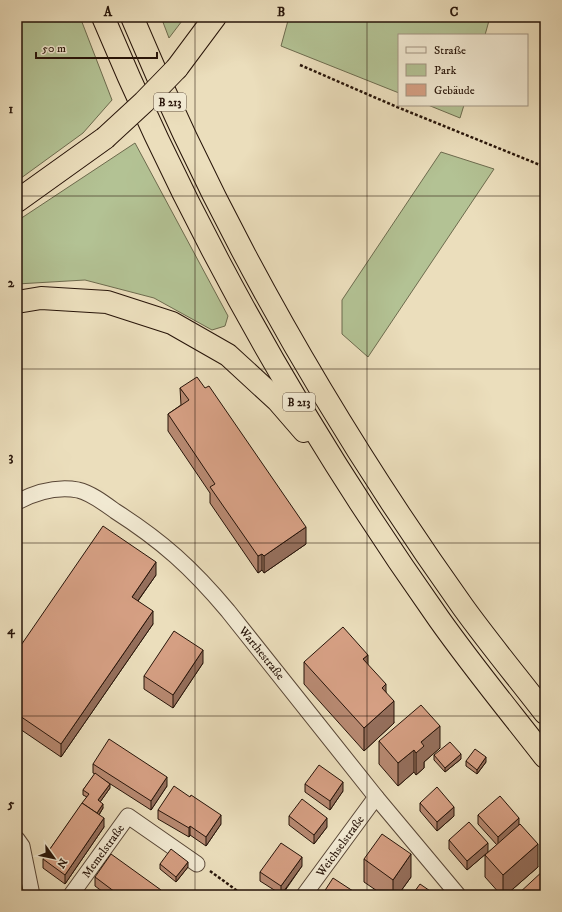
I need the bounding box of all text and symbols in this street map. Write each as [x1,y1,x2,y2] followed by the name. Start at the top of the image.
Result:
[103,4,113,20] text: A
[277,4,285,20] text: B
[450,4,459,20] text: C
[36,34,157,60] scale bar
[398,34,528,106] legend
[42,41,66,56] text: 50 m
[434,43,466,58] text: Straße
[434,63,456,78] text: Park
[434,83,475,98] text: Gebäude
[154,93,186,111] road number: B 213
[9,101,14,117] text: 1
[8,275,15,291] text: 2
[283,393,315,411] road number: B 213
[9,449,14,465] text: 3
[6,622,15,639] text: 4
[235,623,288,683] street label: Warthestraße
[7,796,15,812] text: 5
[313,813,368,881] street label: Weichselstraße
[79,821,128,881] street label: Memelstraße
[34,838,74,878] north arrow
[53,855,70,871] text: N

